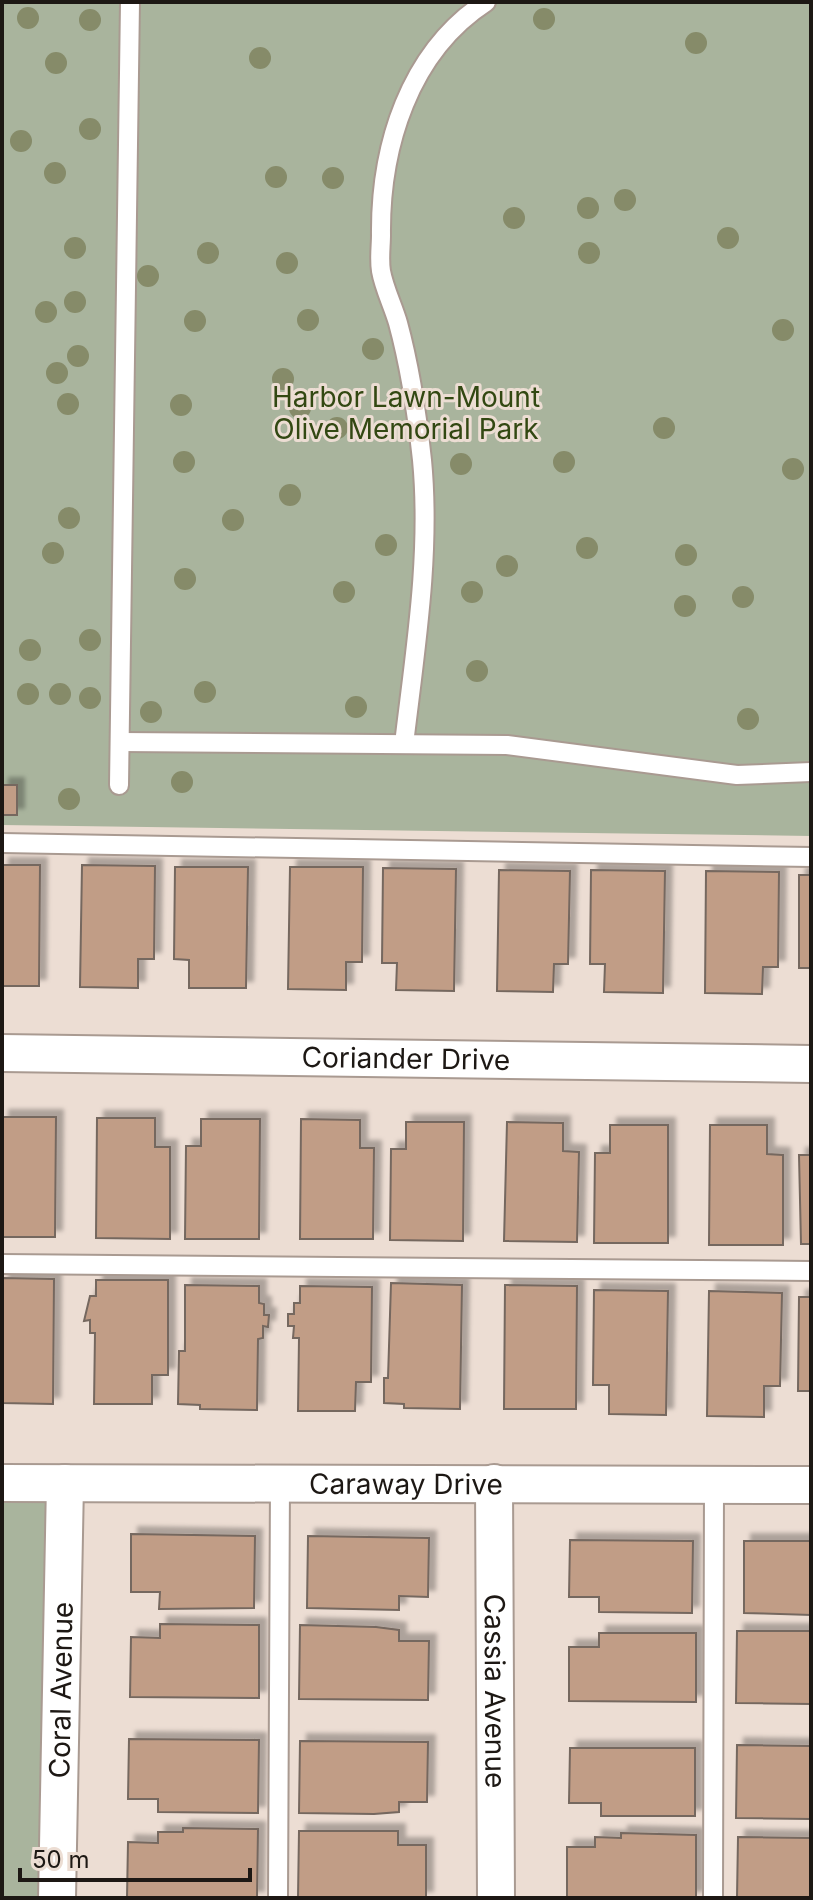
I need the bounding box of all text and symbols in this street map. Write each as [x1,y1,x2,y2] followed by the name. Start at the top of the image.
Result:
[272,380,540,446] park label: Harbor Lawn-Mount Olive Memorial Park
[301,1040,511,1077] street label: Coriander Drive
[309,1467,503,1501] street label: Caraway Drive
[478,1594,512,1788] street label: Cassia Avenue
[42,1601,80,1779] street label: Coral Avenue
[20,1832,250,1882] scale bar
[32,1845,90,1874] text: 50 m

